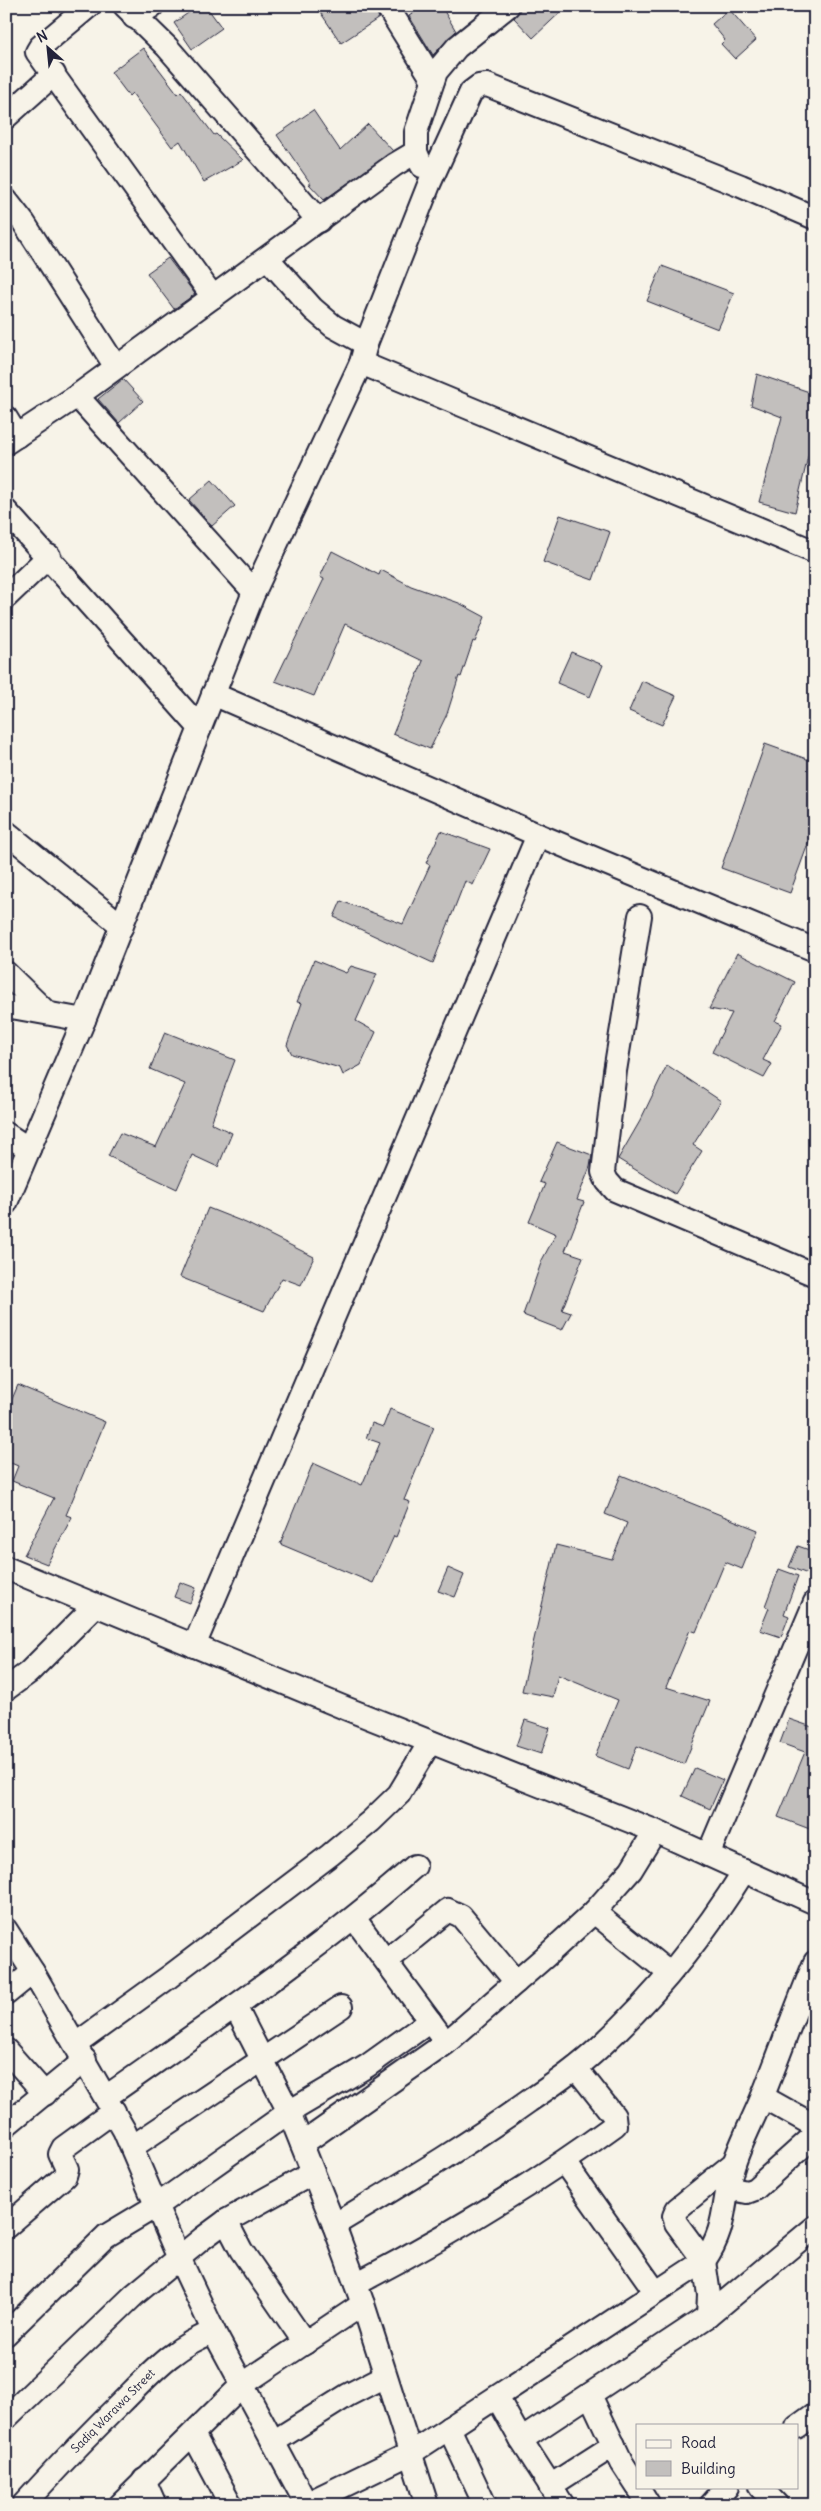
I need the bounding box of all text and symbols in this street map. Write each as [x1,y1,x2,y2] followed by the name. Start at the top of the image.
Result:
[22,22,72,72] north arrow
[34,26,50,47] text: N
[67,2365,158,2456] street label: Sadiq Warawa Street
[636,2424,798,2488] legend
[681,2433,716,2452] text: Road
[681,2459,736,2478] text: Building

